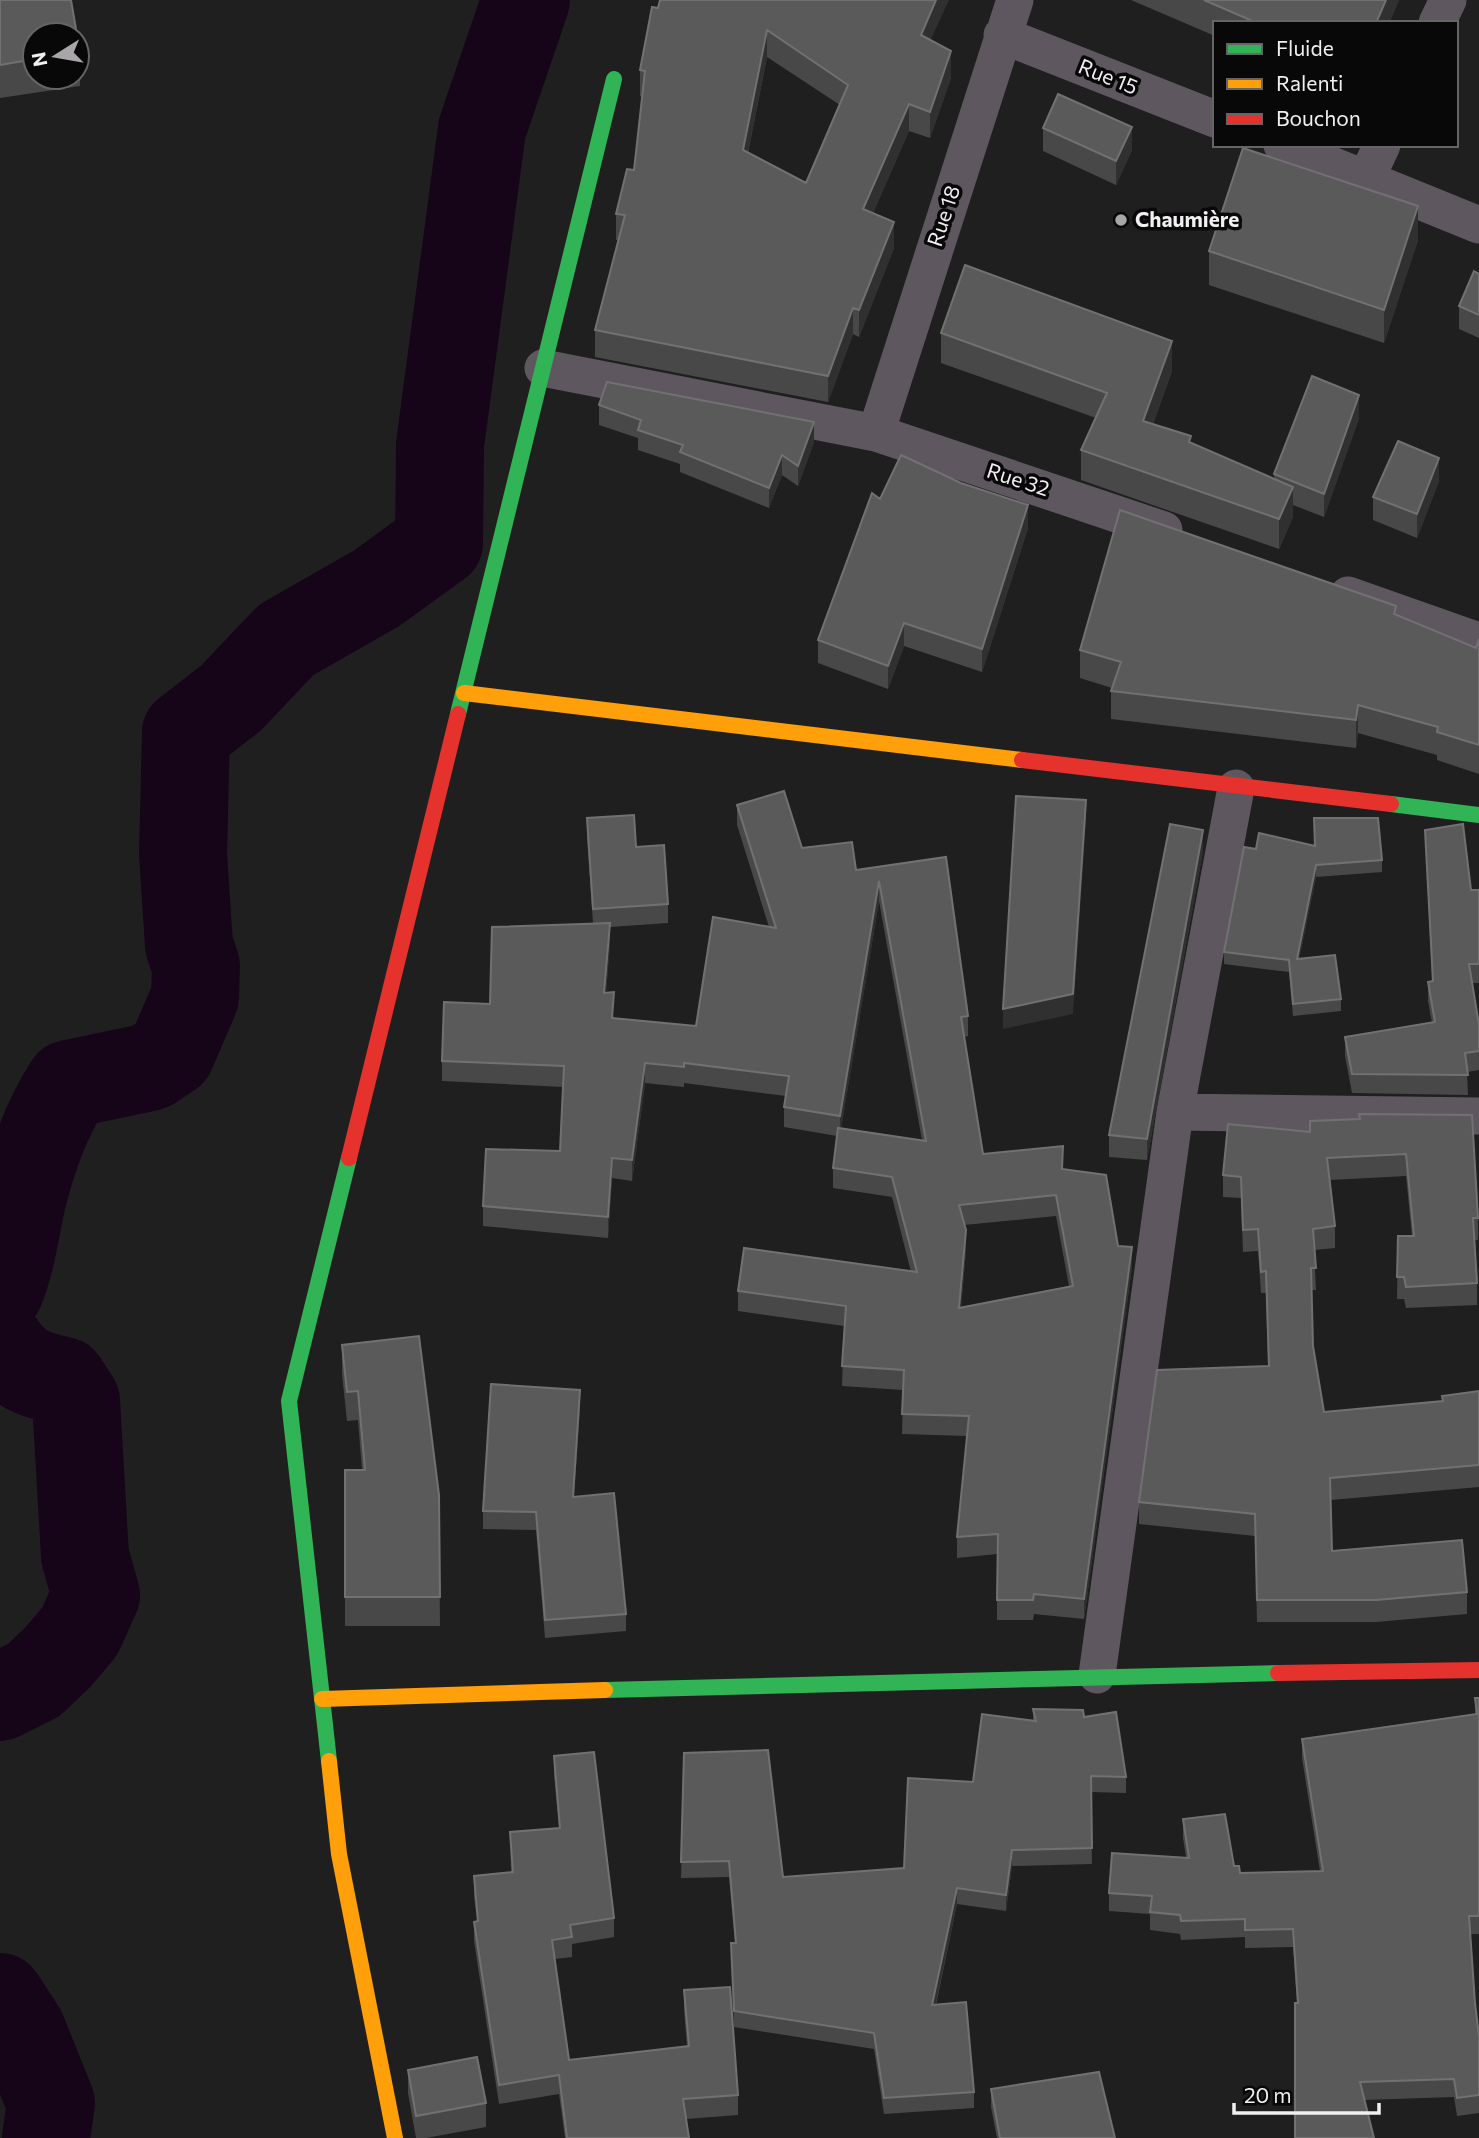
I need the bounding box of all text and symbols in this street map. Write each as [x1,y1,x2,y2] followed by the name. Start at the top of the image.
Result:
[21,21,91,91] north arrow
[1213,21,1458,147] legend
[1276,35,1334,60] text: Fluide
[26,50,51,69] text: N
[1075,52,1142,99] street label: Rue 15
[1276,70,1343,95] text: Ralenti
[1276,105,1361,130] text: Bouchon
[921,182,964,249] street label: Rue 18
[1135,206,1239,231] place label: Chaumière
[1113,212,1129,228] marker: Chaumière
[984,457,1053,500] street label: Rue 32
[1234,2072,1379,2116] scale bar
[1244,2082,1292,2107] text: 20 m

